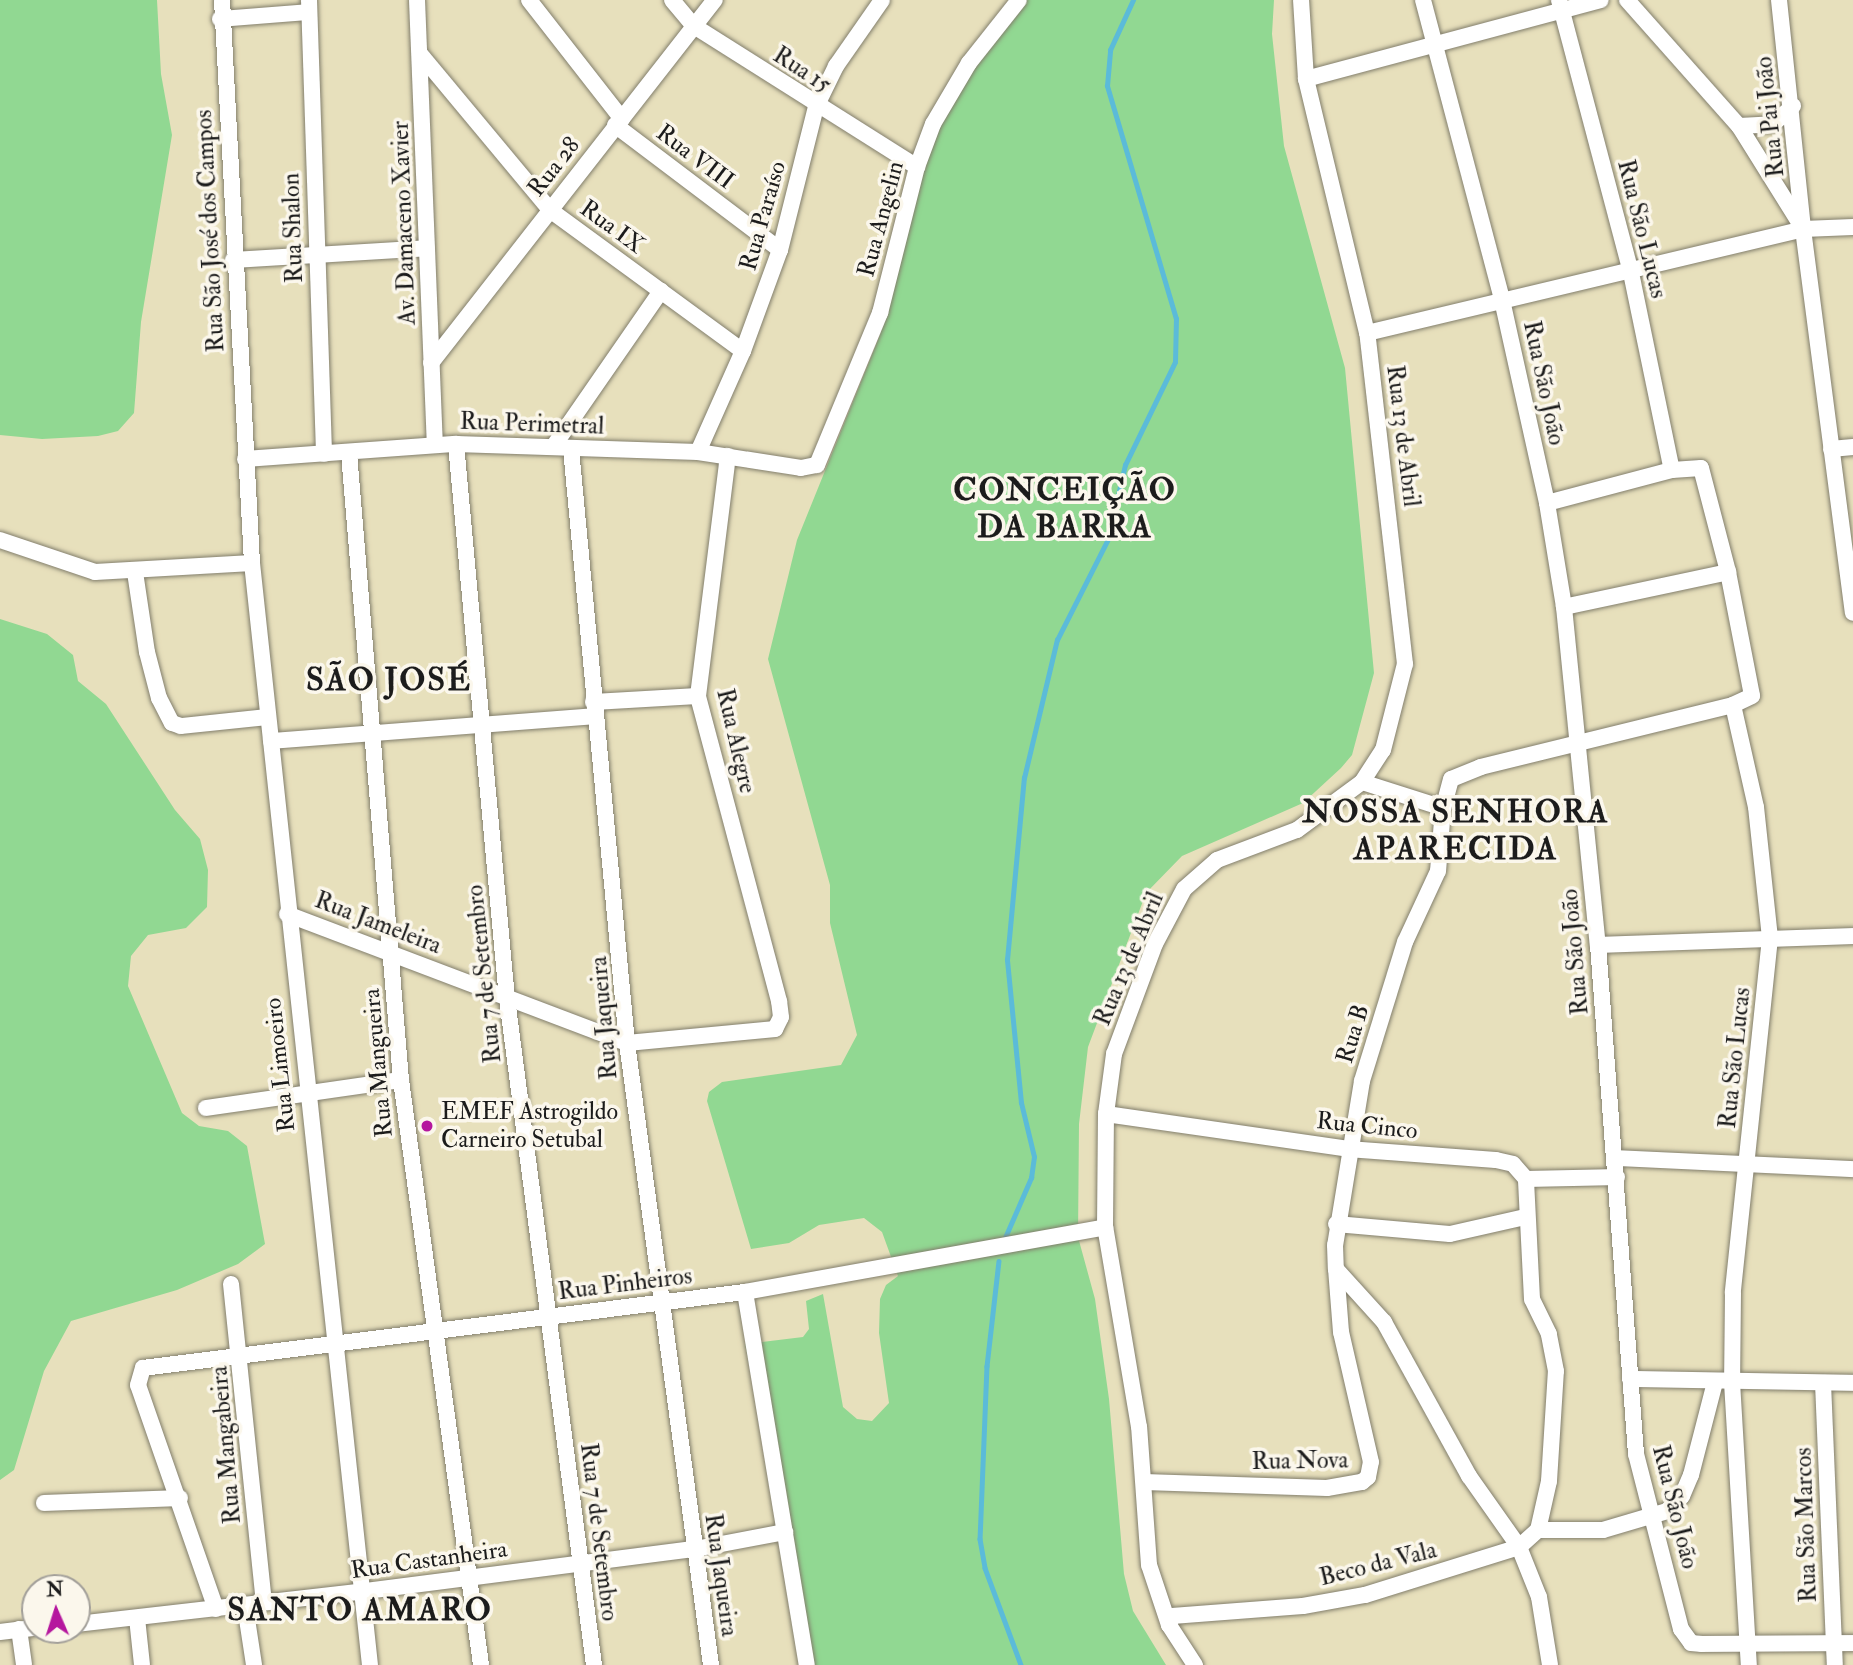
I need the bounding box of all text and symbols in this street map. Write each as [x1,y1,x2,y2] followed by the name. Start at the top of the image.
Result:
[768,41,836,99] street label: Rua 15
[1749,55,1791,179] street label: Rua Pai João
[189,109,231,353] street label: Rua São José dos Campos
[650,118,740,196] street label: Rua VIII
[386,120,422,326] street label: Av. Damaceno Xavier
[522,131,586,203] street label: Rua 28
[1611,157,1673,301] street label: Rua São Lucas
[734,158,792,274] street label: Rua Paraíso
[852,158,910,280] street label: Rua Angelin
[277,173,309,283] street label: Rua Shalon
[574,194,650,260] street label: Rua IX
[1517,318,1571,448] street label: Rua São João
[1380,364,1426,508] street label: Rua 13 de Abril
[459,407,605,441] street label: Rua Perimetral
[954,472,1176,547] district label: CONCEIÇÃO DA BARRA
[307,661,471,699] district label: SÃO JOSÉ
[710,686,762,796] street label: Rua Alegre
[1304,794,1608,869] district label: NOSSA SENHORA APARECIDA
[460,883,508,1065] street label: Rua 7 de Setembro
[311,886,445,960] street label: Rua Jameleira
[1088,888,1170,1030] street label: Rua 13 de Abril
[1555,888,1595,1016] street label: Rua São João
[584,955,624,1081] street label: Rua Jaqueira
[1713,986,1757,1130] street label: Rua São Lucas
[357,987,399,1139] street label: Rua Mangueira
[259,996,301,1134] street label: Rua Limoeiro
[1330,1001,1376,1067] street label: Rua B
[441,1098,618,1154] place label: EMEF Astrogildo Carneiro Setubal
[1315,1106,1419,1146] street label: Rua Cinco
[419,1118,435,1134] marker: EMEF Astrogildo Carneiro Setubal
[556,1262,694,1306] street label: Rua Pinheiros
[205,1365,247,1525] street label: Rua Mangabeira
[574,1441,624,1623] street label: Rua 7 de Setembro
[1646,1442,1704,1572] street label: Rua São João
[1251,1446,1349,1476] street label: Rua Nova
[1789,1447,1823,1603] street label: Rua São Marcos
[698,1512,744,1638] street label: Rua Jaqueira
[349,1535,509,1585] street label: Rua Castanheira
[1317,1536,1439,1592] street label: Beco da Vala
[21,1574,91,1644] north arrow
[46,1578,64,1602] text: N
[229,1591,491,1629] district label: SANTO AMARO

